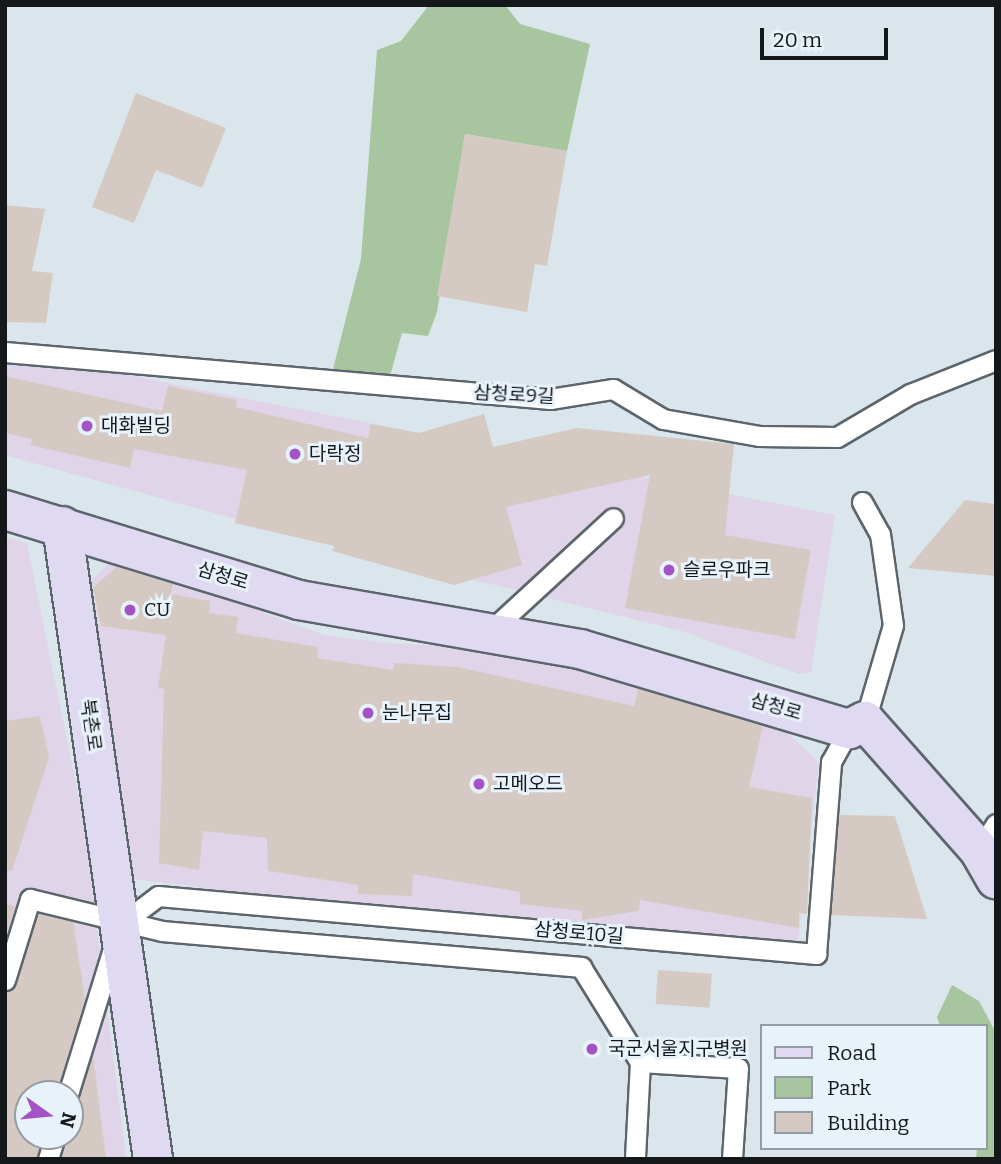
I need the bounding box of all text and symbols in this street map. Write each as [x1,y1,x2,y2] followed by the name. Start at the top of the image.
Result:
[763,14,891,58] scale bar
[773,27,822,53] text: 20 m
[473,381,555,409] street label: 삼청로9길
[101,415,171,437] place label: 대화빌딩
[79,418,95,434] marker: 대화빌딩
[309,443,361,465] place label: 다락정
[287,446,303,462] marker: 다락정
[195,557,251,595] street label: 삼청로
[683,559,770,581] place label: 슬로우파크
[661,562,677,578] marker: 슬로우파크
[144,599,171,621] place label: CU
[122,602,138,618] marker: CU
[748,689,804,725] street label: 삼청로
[76,697,106,753] street label: 북촌로
[382,702,452,724] place label: 눈나무집
[360,705,376,721] marker: 눈나무집
[493,773,563,795] place label: 고메오드
[471,776,487,792] marker: 고메오드
[533,918,625,948] street label: 삼청로10길
[760,1024,987,1150] legend
[608,1038,748,1060] place label: 국군서울지구병원
[582,1039,602,1059] marker: 국군서울지구병원
[827,1040,876,1066] text: Road
[827,1075,871,1101] text: Park
[14,1080,84,1150] north arrow
[55,1110,81,1130] text: N
[827,1110,909,1136] text: Building

